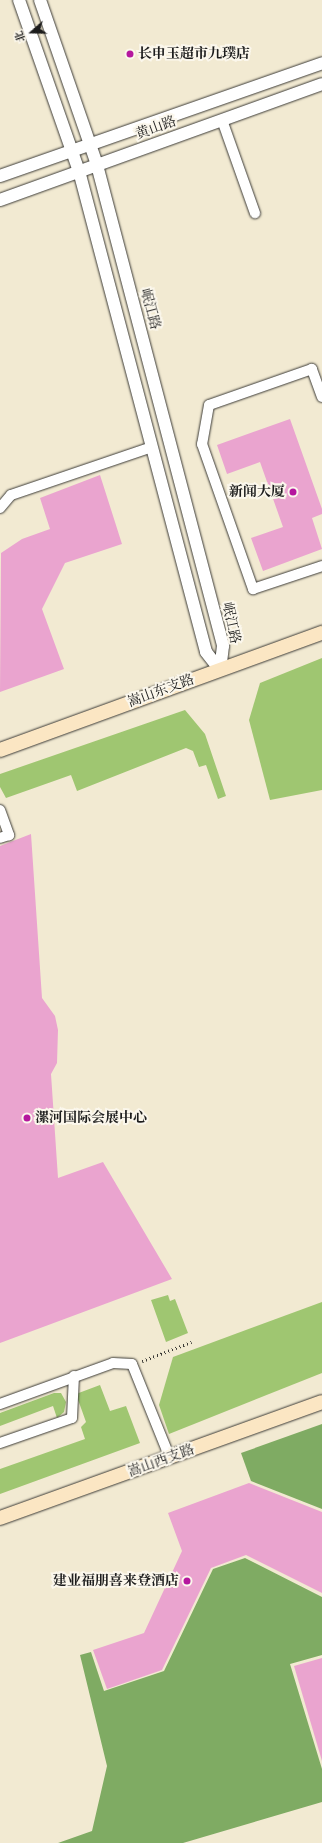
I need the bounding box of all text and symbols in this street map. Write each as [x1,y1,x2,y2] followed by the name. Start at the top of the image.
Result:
[12,12,52,52] north arrow
[12,29,28,44] text: 北
[138,46,250,62] place label: 长申玉超市九璞店
[125,49,135,59] marker: 长申玉超市九璞店
[133,113,179,143] street label: 黄山路
[136,287,164,331] street label: 岷江路
[229,484,285,500] place label: 新闻大厦
[288,487,298,497] marker: 新闻大厦
[218,601,244,645] street label: 岷江路
[125,671,197,711] street label: 嵩山东支路
[35,1110,147,1126] place label: 漯河国际会展中心
[22,1113,32,1123] marker: 漯河国际会展中心
[125,1441,197,1481] street label: 嵩山西支路
[53,1573,179,1589] place label: 建业福朋喜来登酒店
[182,1576,192,1586] marker: 建业福朋喜来登酒店

